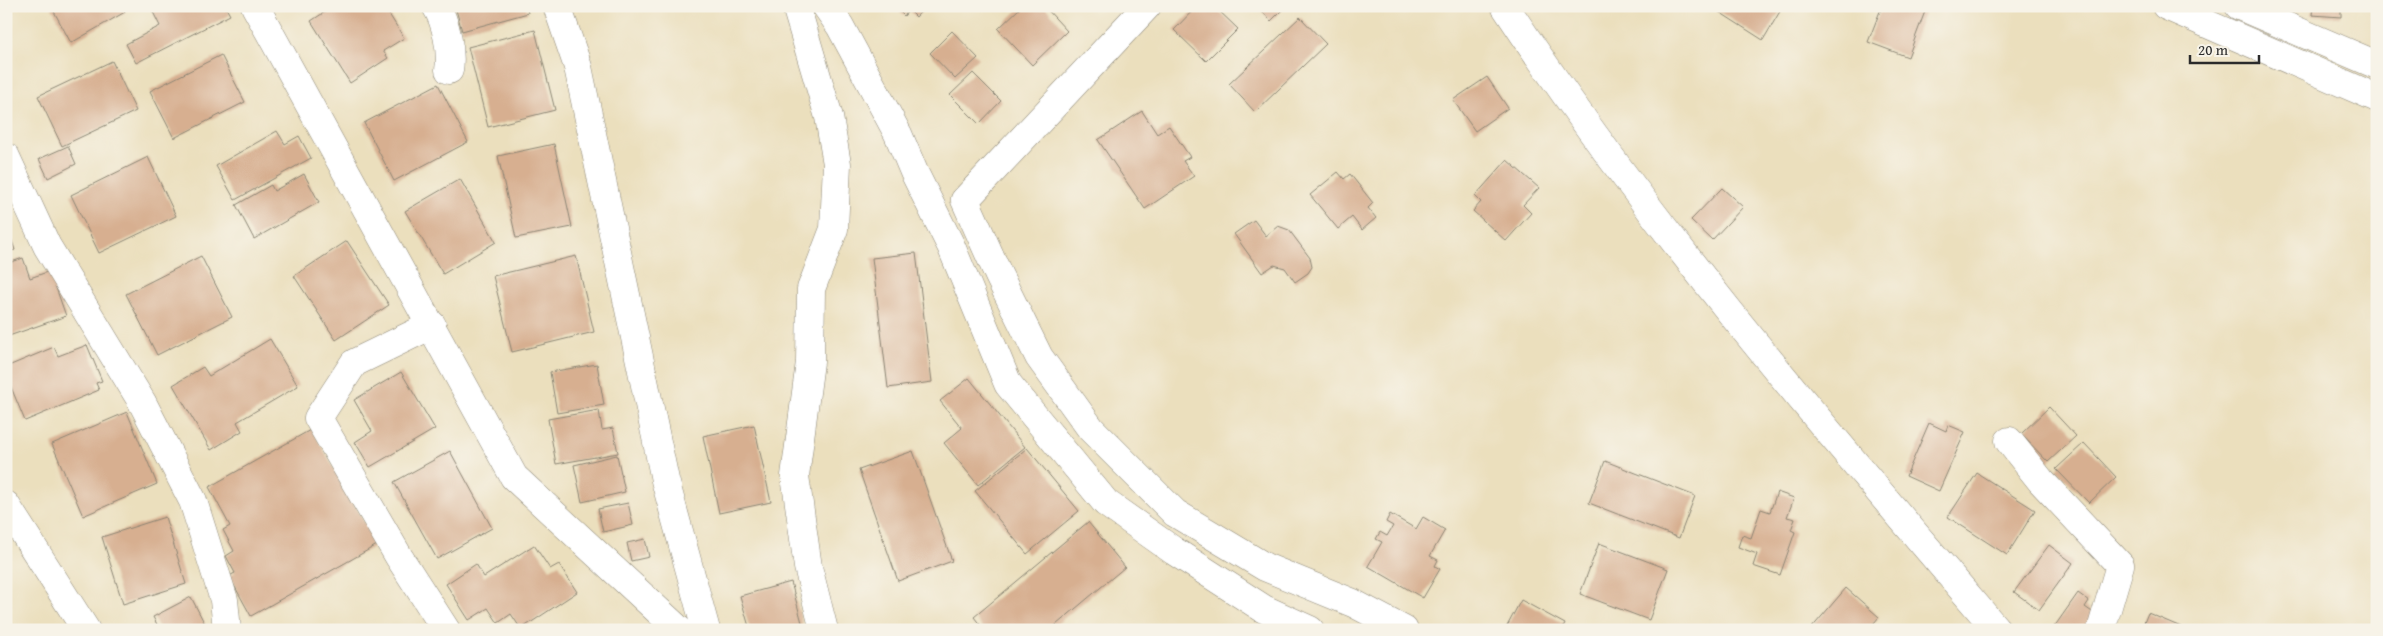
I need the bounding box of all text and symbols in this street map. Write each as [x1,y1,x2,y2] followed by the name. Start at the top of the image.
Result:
[2190,32,2259,64] scale bar
[2198,39,2229,60] text: 20 m

